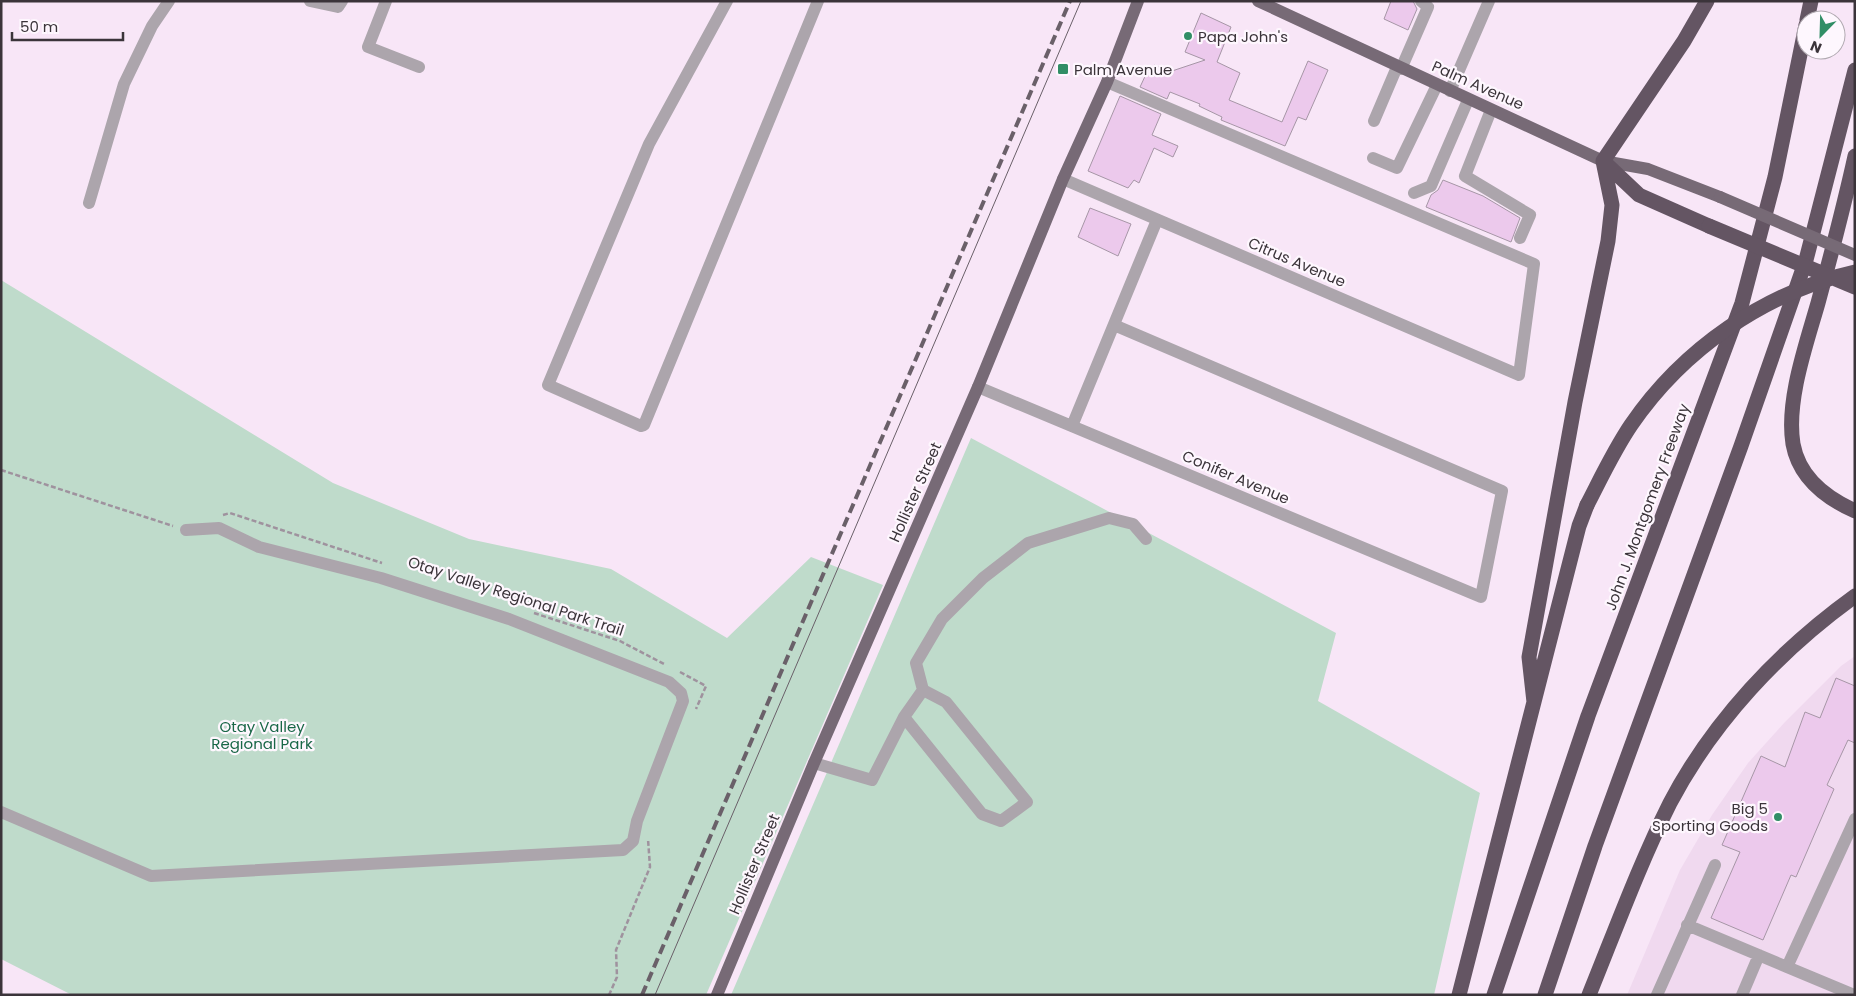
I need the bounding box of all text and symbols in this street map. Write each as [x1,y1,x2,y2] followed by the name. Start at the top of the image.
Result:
[12,10,124,42] scale bar
[1796,10,1846,60] north arrow
[20,16,58,37] text: 50 m
[1198,26,1288,47] place label: Papa John's
[1182,30,1194,42] marker: Papa John's
[1807,36,1825,58] text: N
[1429,55,1527,115] street label: Palm Avenue
[1074,59,1172,80] place label: Palm Avenue
[1056,62,1070,76] marker: Palm Avenue
[1245,232,1349,292] street label: Citrus Avenue
[1600,400,1694,613] street label: John J. Montgomery Freeway
[884,439,946,545] street label: Hollister Street
[1179,445,1293,509] street label: Conifer Avenue
[405,551,627,641] street label: Otay Valley Regional Park Trail
[211,716,313,754] park label: Otay Valley Regional Park
[1652,798,1768,836] place label: Big 5 Sporting Goods
[723,811,785,917] street label: Hollister Street
[1772,811,1784,823] marker: Big 5 Sporting Goods

